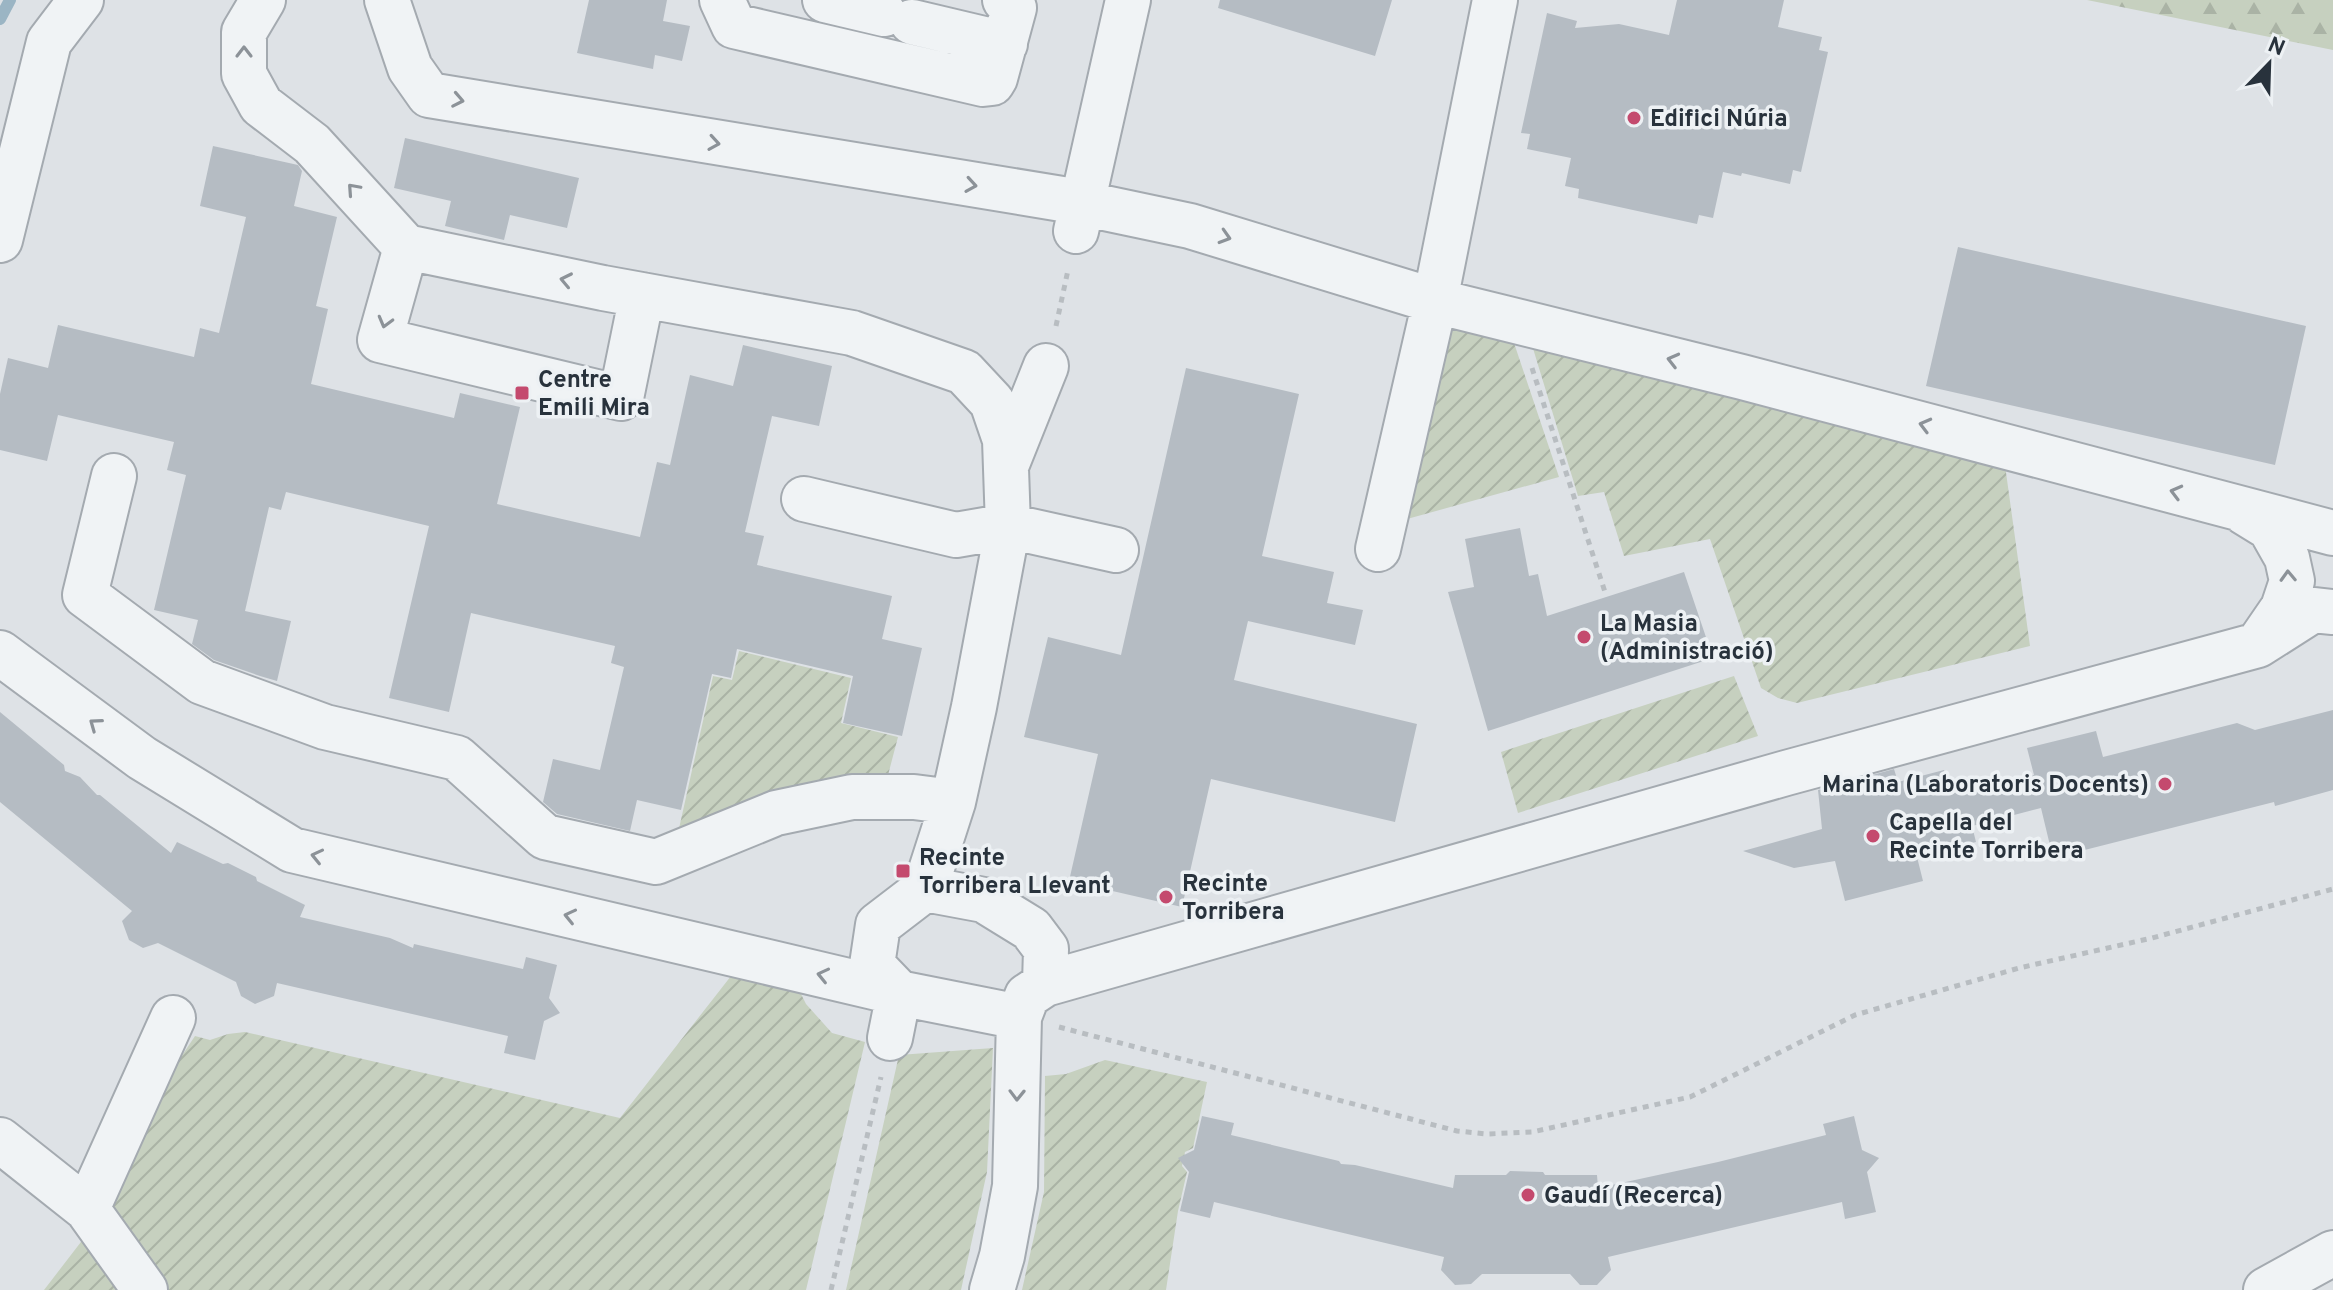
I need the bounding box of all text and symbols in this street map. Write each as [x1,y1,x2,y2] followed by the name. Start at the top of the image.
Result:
[2229,24,2309,104] north arrow
[2263,32,2288,63] text: N
[235,45,253,58] one-way arrow
[451,91,465,108] one-way arrow
[1650,105,1788,135] place label: Edifici Núria
[1625,109,1643,127] marker: Edifici Núria
[707,134,721,151] one-way arrow
[964,175,978,192] one-way arrow
[348,184,363,198] one-way arrow
[1218,228,1232,244] one-way arrow
[559,272,573,289] one-way arrow
[378,314,394,328] one-way arrow
[1667,352,1681,369] one-way arrow
[538,366,650,424] place label: Centre Emili Mira
[513,384,531,402] marker: Centre Emili Mira
[1919,418,1933,435] one-way arrow
[2170,485,2184,501] one-way arrow
[2280,570,2297,582] one-way arrow
[1600,610,1774,668] place label: La Masia (Administració)
[1575,628,1593,646] marker: La Masia (Administració)
[89,719,104,733] one-way arrow
[1822,771,2149,801] place label: Marina (Laboratoris Docents)
[2156,775,2174,793] marker: Marina (Laboratoris Docents)
[1889,809,2084,867] place label: Capella del Recinte Torribera
[1864,827,1882,845] marker: Capella del Recinte Torribera
[919,844,1111,902] place label: Recinte Torribera Llevant
[311,848,325,865] one-way arrow
[894,862,912,880] marker: Recinte Torribera Llevant
[1182,870,1285,928] place label: Recinte Torribera
[1157,888,1175,906] marker: Recinte Torribera
[564,908,578,925] one-way arrow
[817,968,831,985] one-way arrow
[1008,1089,1026,1102] one-way arrow
[1544,1182,1723,1212] place label: Gaudí (Recerca)
[1519,1186,1537,1204] marker: Gaudí (Recerca)

